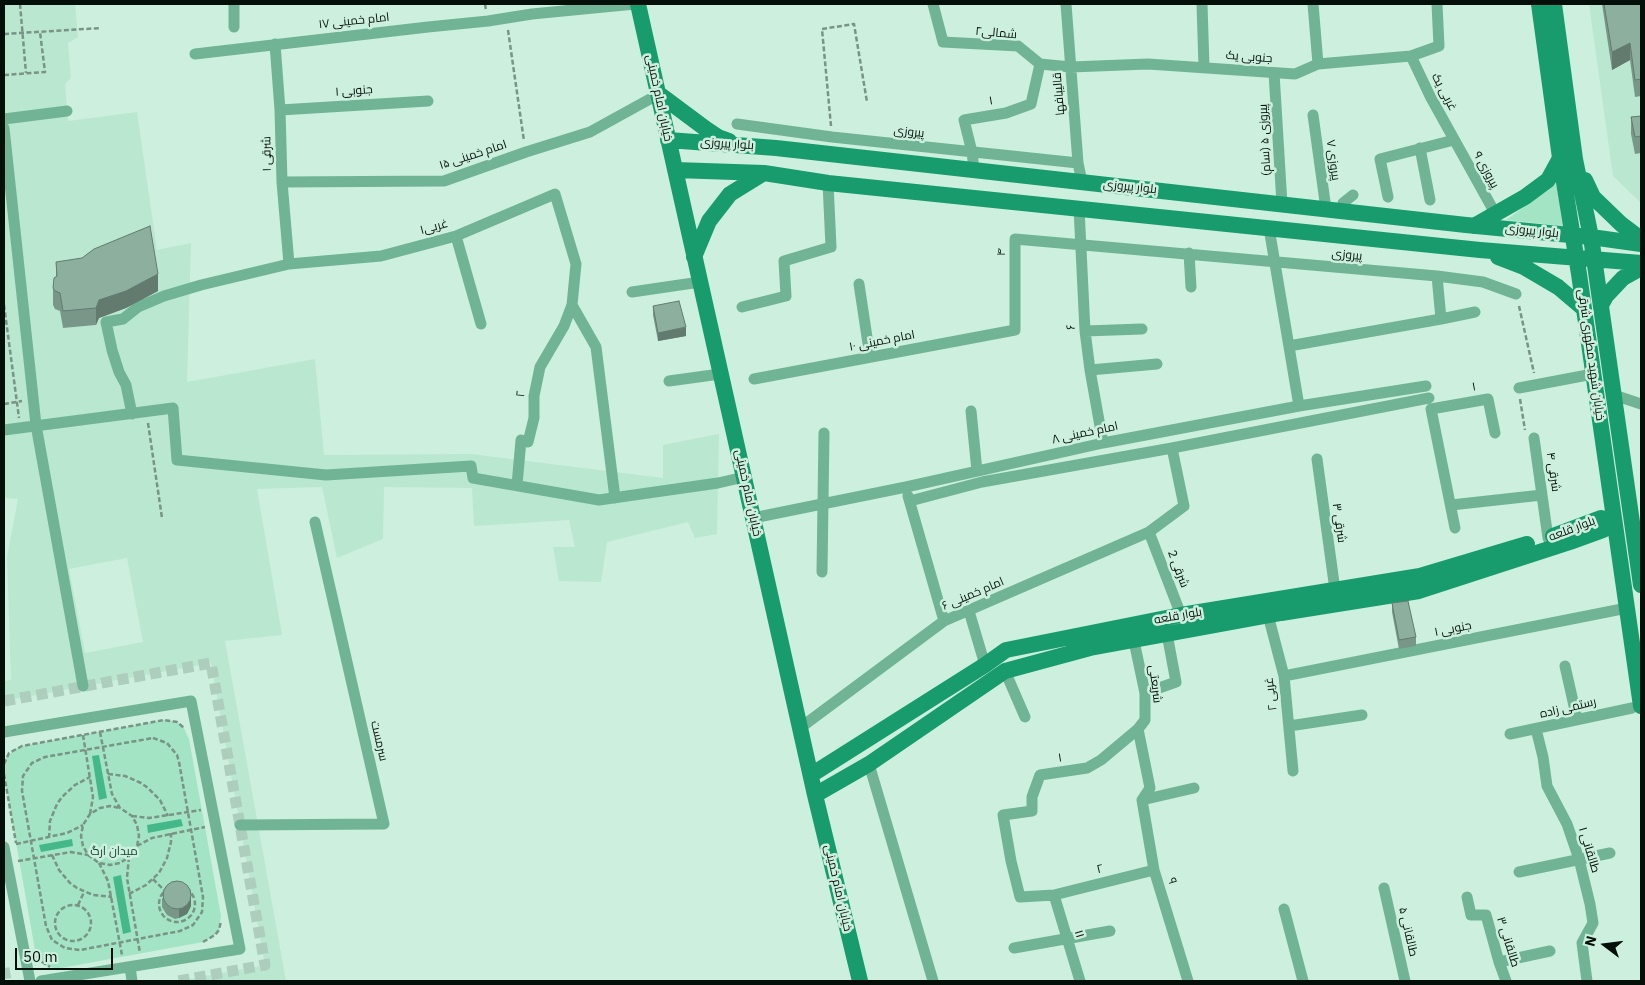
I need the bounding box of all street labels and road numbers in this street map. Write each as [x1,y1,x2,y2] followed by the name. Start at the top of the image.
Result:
[318,10,390,32] street label: امام خمینی ۱۷
[975,24,1017,42] street label: شمالی۲
[1225,48,1273,66] street label: جنوبی یک
[643,53,675,143] street label: خیابان امام خمینی
[1428,71,1460,113] street label: غربی یک
[1050,72,1068,116] street label: قالیبافها
[335,83,373,99] street label: ۱ جنوبی
[988,94,994,108] street label: ۱
[1256,104,1274,176] street label: پیروزی ۵ (سام)
[893,123,925,141] street label: پیروزی
[700,135,754,153] street label: بلوار پیروزی
[259,136,275,172] street label: ۱ شرقی
[437,137,509,173] street label: امام خمینی ۱۵
[1323,139,1343,181] street label: پیروزی ۷
[1470,149,1502,191] street label: پیروزی ۹
[1102,177,1158,197] street label: بلوار پیروزی
[419,216,449,238] street label: غربی۱
[1504,221,1560,241] street label: بلوار پیروزی
[1331,246,1363,264] street label: پیروزی
[995,248,1009,256] street label: ۴
[1575,288,1607,422] street label: خیابان شهید مطهری شرقی
[1064,324,1078,330] street label: ۶
[848,328,916,354] street label: امام خمینی ۱۰
[1471,380,1477,394] street label: ۱
[514,390,528,398] street label: ۲
[1050,419,1120,447] street label: امام خمینی ۸
[732,448,764,538] street label: خیابان امام خمینی
[1543,451,1563,493] street label: شرقی ۴
[1329,502,1349,544] street label: ۳ شرقی
[1547,514,1597,544] street label: بلوار قلعه
[1164,548,1192,590] street label: 2 شرقی
[940,575,1006,613] street label: امام خمینی ۶
[1153,605,1203,627] street label: بلوار قلعه
[1433,618,1473,640] street label: ۱ جنوبی
[1146,664,1164,704] street label: شریعتی
[1262,676,1280,712] street label: ۲ غربی
[1538,695,1598,721] street label: رستمی زاده
[367,719,391,763] street label: سرمست
[1057,751,1063,765] street label: ۱
[1575,825,1603,875] street label: طالقانی ۱
[821,843,855,933] street label: خیابان امام خمینی
[1095,861,1105,877] street label: ۲
[1164,876,1180,886] street label: ۹
[1395,906,1421,958] street label: طالقانی ۵
[1494,915,1522,969] street label: طالقانی ۳
[1071,928,1087,940] street label: ۱۱

